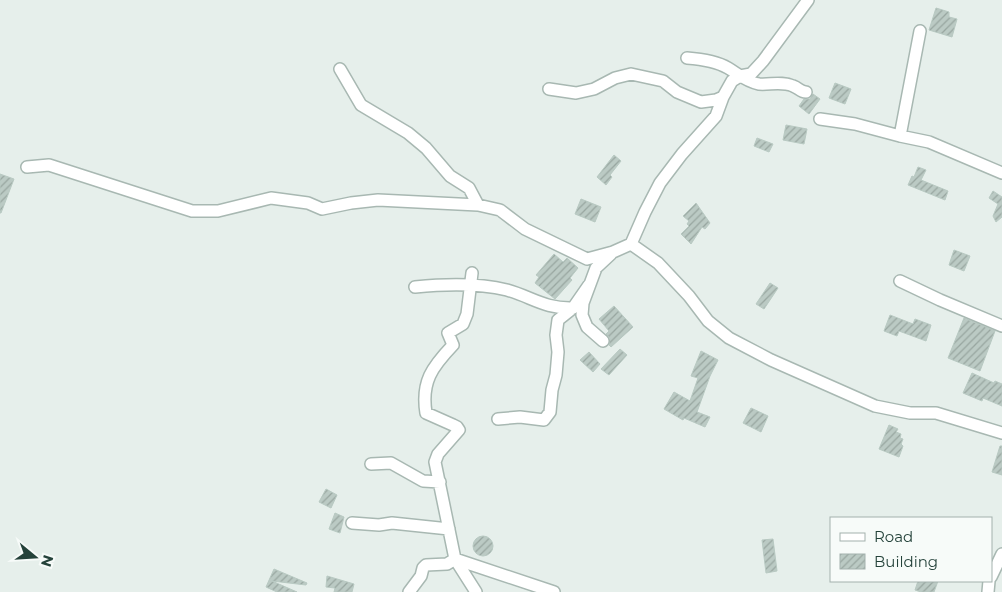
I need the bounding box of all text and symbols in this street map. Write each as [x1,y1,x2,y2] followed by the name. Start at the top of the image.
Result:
[830,517,992,582] legend
[874,527,913,546] text: Road
[10,532,60,582] north arrow
[874,552,938,571] text: Building
[37,553,58,569] text: N

